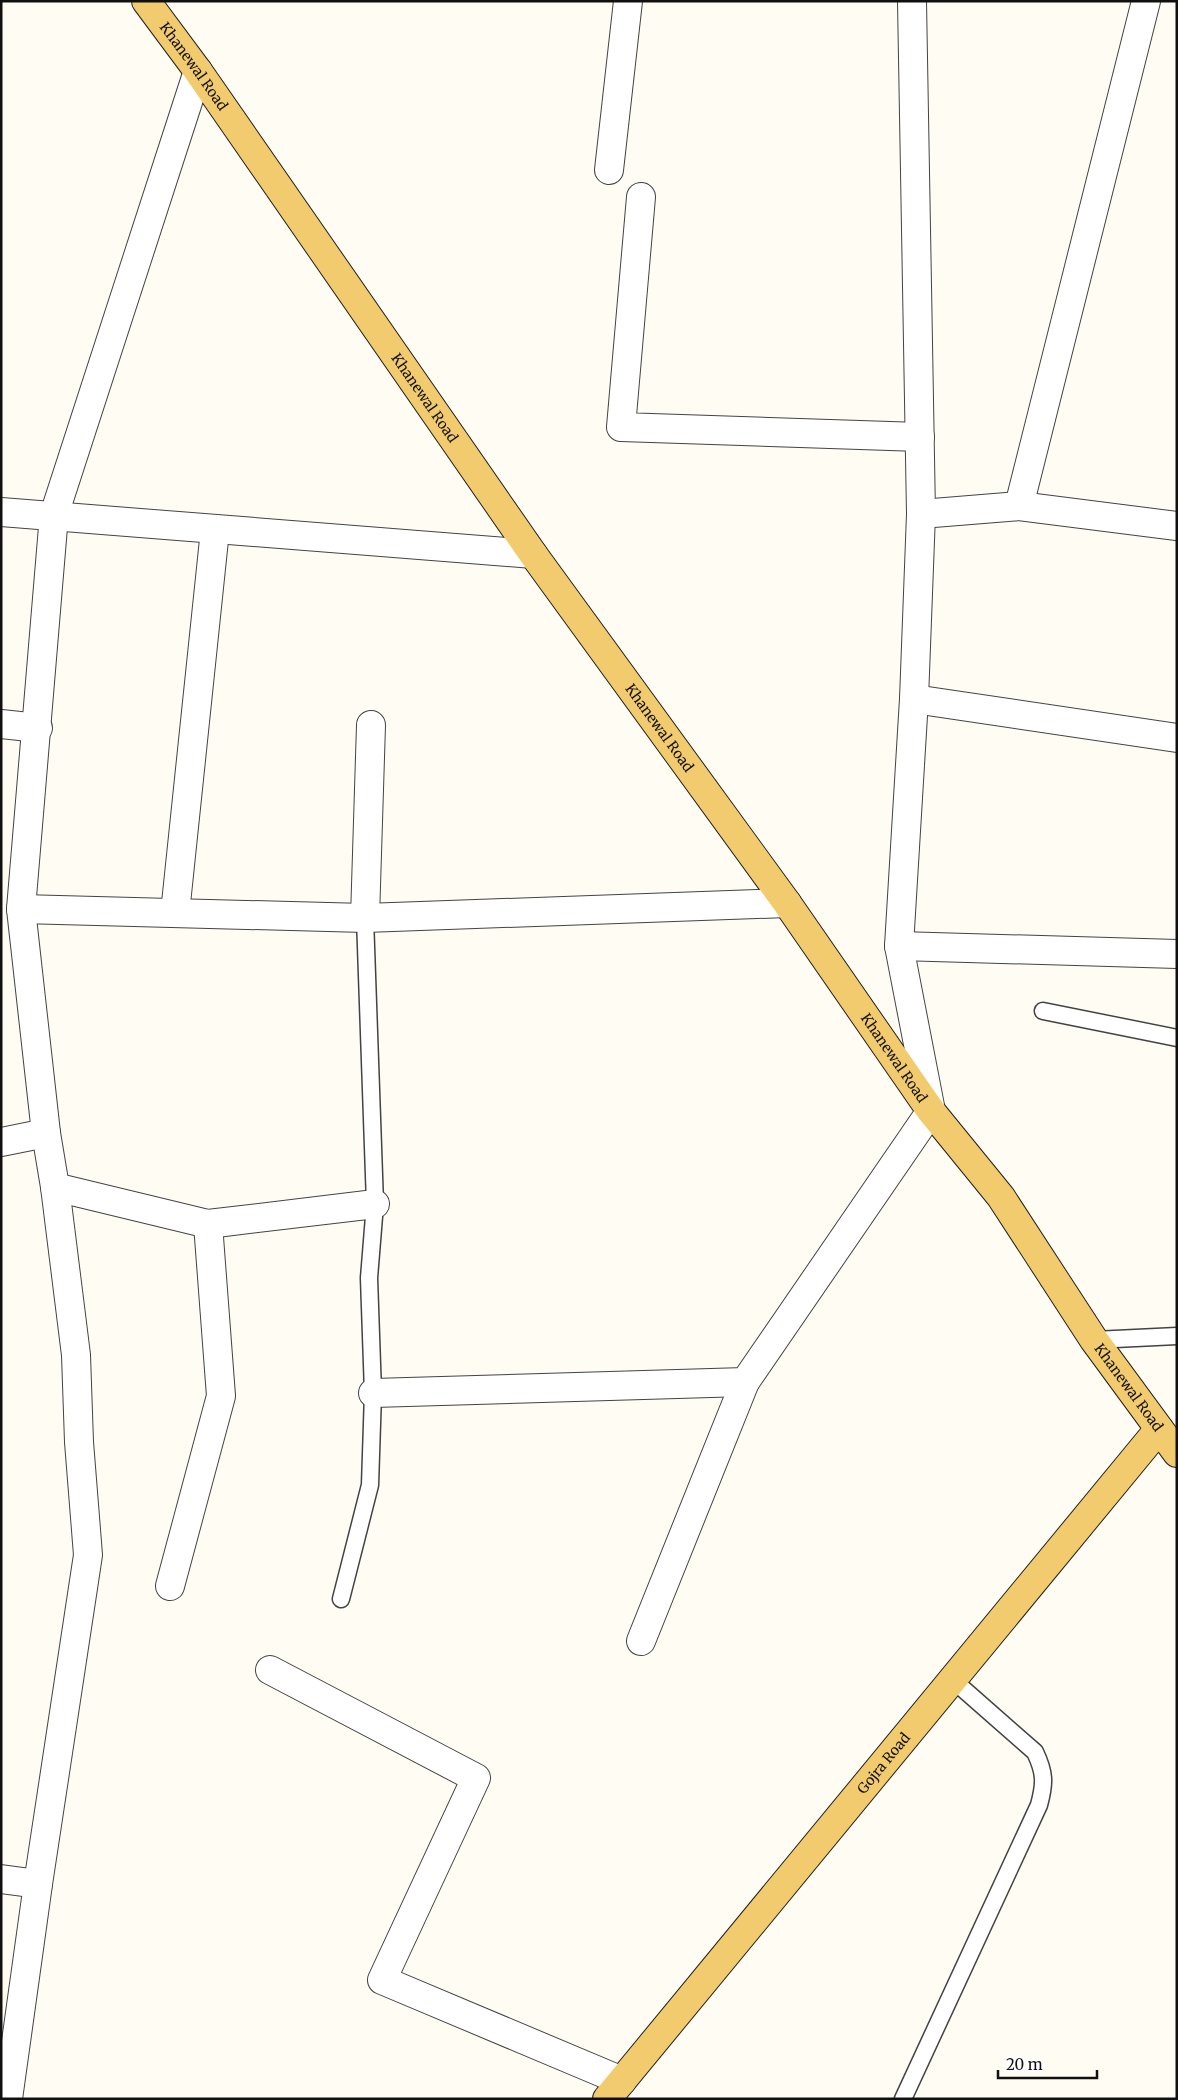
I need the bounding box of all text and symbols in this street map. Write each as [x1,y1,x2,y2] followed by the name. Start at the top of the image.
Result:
[156,19,232,115] street label: Khanewal Road
[387,350,462,447] street label: Khanewal Road
[621,680,698,776] street label: Khanewal Road
[857,1010,932,1107] street label: Khanewal Road
[1091,1340,1167,1435] street label: Khanewal Road
[853,1729,914,1797] street label: Gojra Road
[998,2048,1097,2080] scale bar
[1006,2055,1043,2074] text: 20 m

